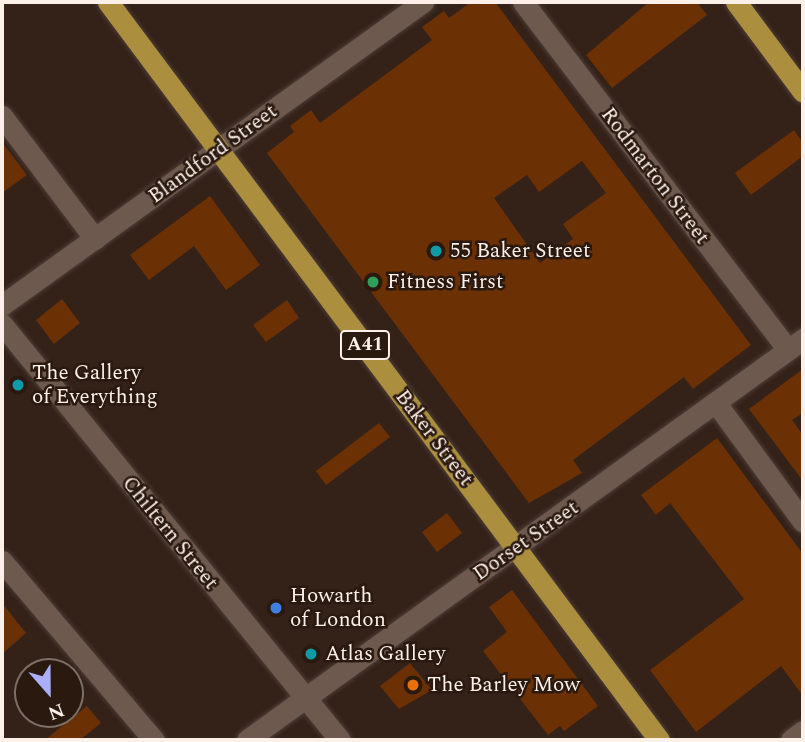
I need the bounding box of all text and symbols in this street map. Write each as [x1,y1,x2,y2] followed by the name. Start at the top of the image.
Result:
[144,99,282,209] street label: Blandford Street
[595,103,715,249] street label: Rodmarton Street
[450,238,590,264] place label: 55 Baker Street
[428,243,444,259] marker: 55 Baker Street
[387,269,503,295] place label: Fitness First
[365,274,381,290] marker: Fitness First
[339,330,391,360] road number: A41
[32,360,158,410] place label: The Gallery of Everything
[10,377,26,393] marker: The Gallery of Everything
[390,385,478,491] street label: Baker Street
[117,471,223,595] street label: Chiltern Street
[468,495,584,587] street label: Dorset Street
[290,583,386,633] place label: Howarth of London
[268,600,284,616] marker: Howarth of London
[325,641,446,667] place label: Atlas Gallery
[303,646,319,662] marker: Atlas Gallery
[14,658,84,728] north arrow
[427,672,580,698] place label: The Barley Mow
[405,677,421,693] marker: The Barley Mow
[44,695,68,728] text: N

